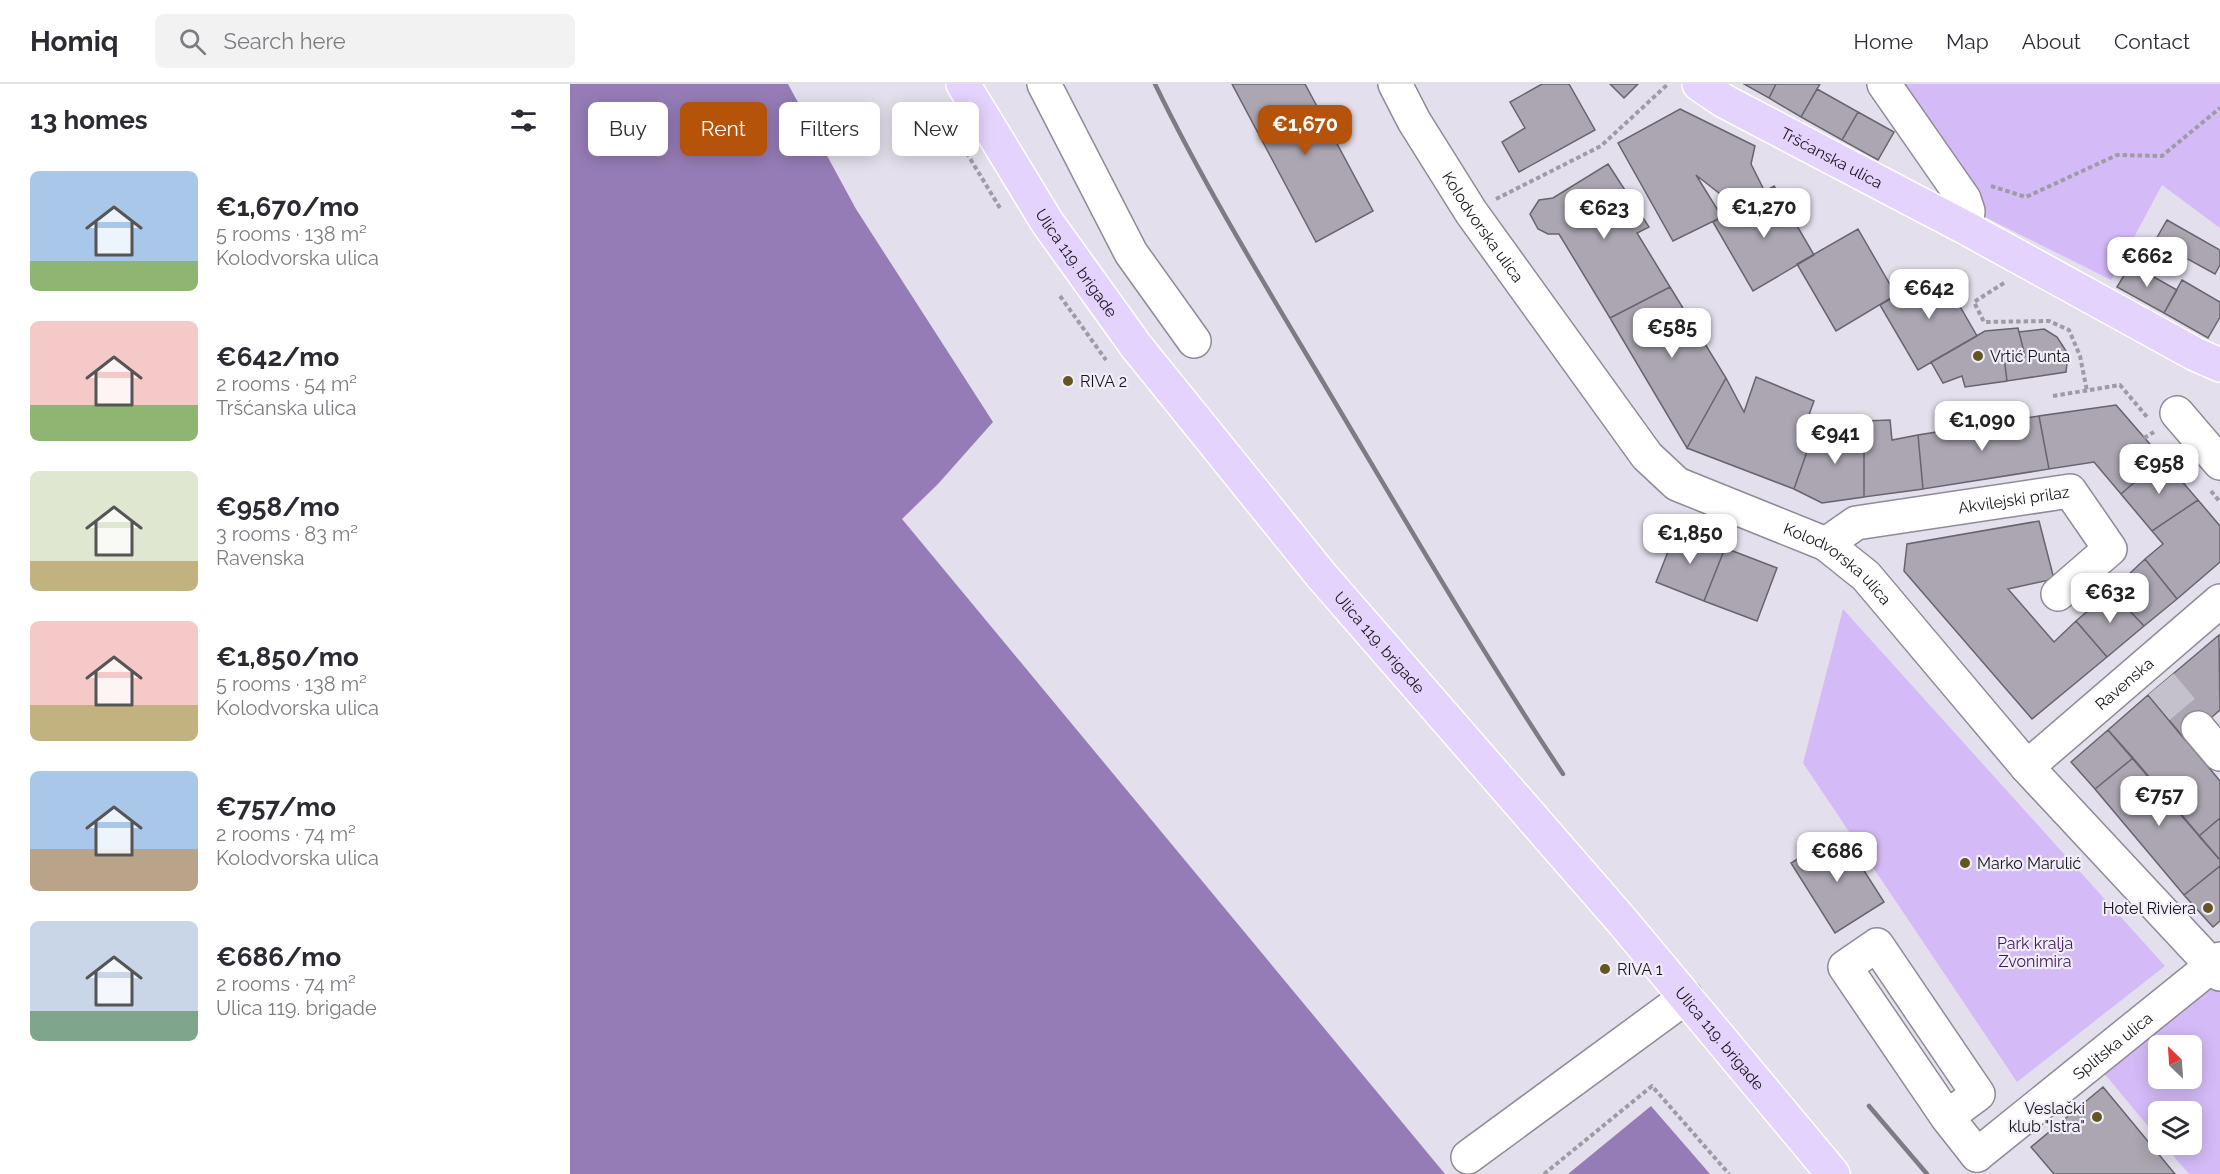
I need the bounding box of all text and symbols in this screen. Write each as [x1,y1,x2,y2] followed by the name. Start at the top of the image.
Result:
[155,14,575,68] search box
[30,25,119,58] text: Homiq
[176,25,209,58] icon: search
[224,28,346,54] text: Search here
[1854,29,1913,54] text: Home
[1946,29,1989,54] text: Map
[2022,29,2081,54] text: About
[2114,29,2190,54] text: Contact
[588,102,668,156] chip: Buy
[680,102,767,156] chip: Rent
[779,102,880,156] chip: Filters
[892,102,979,156] chip: New
[507,104,540,137] icon: filters
[30,105,148,135] text: 13 homes
[1256,105,1354,156] pin: €1,670
[1272,112,1338,136] text: €1,670
[1777,123,1886,193] street label: Tršćanska ulica
[1438,168,1528,286] street label: Kolodvorska ulica
[1715,188,1813,239] pin: €1,270
[1568,189,1640,240] pin: €623
[216,192,359,222] text: €1,670/mo
[78,195,150,267] icon: home
[1731,195,1797,219] text: €1,270
[1579,196,1629,220] text: €623
[1031,205,1121,321] street label: Ulica 119. brigade
[216,222,367,246] text: 5 rooms · 138 m²
[2111,237,2183,288] pin: €662
[2121,244,2173,268] text: €662
[216,246,379,270] text: Kolodvorska ulica
[1893,269,1965,320] pin: €642
[1904,276,1954,300] text: €642
[1636,308,1708,359] pin: €585
[1647,315,1697,339] text: €585
[216,342,339,372] text: €642/mo
[78,345,150,417] icon: home
[1990,347,2070,366] place label: Vrtić Punta
[1971,349,1985,363] marker: Vrtić Punta
[216,372,357,396] text: 2 rooms · 54 m²
[1080,372,1127,391] place label: RIVA 2
[1061,374,1075,388] marker: RIVA 2
[216,396,356,420] text: Tršćanska ulica
[1933,401,2031,452] pin: €1,090
[1949,408,2015,432] text: €1,090
[1799,414,1871,465] pin: €941
[1810,421,1860,445] text: €941
[2123,444,2195,495] pin: €958
[2134,451,2184,475] text: €958
[1957,482,2071,518] street label: Akvilejski prilaz
[216,492,339,522] text: €958/mo
[78,495,150,567] icon: home
[1641,514,1739,565] pin: €1,850
[1781,519,1895,609] street label: Kolodvorska ulica
[1657,521,1723,545] text: €1,850
[216,522,358,546] text: 3 rooms · 83 m²
[216,546,304,570] text: Ravenska
[2074,573,2146,624] pin: €632
[2085,580,2135,604] text: €632
[1330,588,1429,698] street label: Ulica 119. brigade
[216,642,359,672] text: €1,850/mo
[78,645,150,717] icon: home
[2091,654,2157,714] street label: Ravenska
[216,672,367,696] text: 5 rooms · 138 m²
[216,696,379,720] text: Kolodvorska ulica
[2123,776,2195,827] pin: €757
[2134,783,2184,807] text: €757
[216,792,336,822] text: €757/mo
[78,795,150,867] icon: home
[216,822,356,846] text: 2 rooms · 74 m²
[1801,832,1873,883] pin: €686
[1811,839,1863,863] text: €686
[216,846,379,870] text: Kolodvorska ulica
[1977,854,2082,873] place label: Marko Marulić
[1958,856,1972,870] marker: Marko Marulić
[2103,899,2196,918] place label: Hotel Riviera
[2201,901,2215,915] marker: Hotel Riviera
[1997,934,2073,971] park label: Park kralja Zvonimira
[216,942,341,972] text: €686/mo
[78,945,150,1017] icon: home
[1617,960,1663,979] place label: RIVA 1
[1598,962,1612,976] marker: RIVA 1
[216,972,356,996] text: 2 rooms · 74 m²
[1671,983,1768,1094] street label: Ulica 119. brigade
[216,996,377,1020] text: Ulica 119. brigade
[2069,1008,2156,1084] street label: Splitska ulica
[2148,1035,2202,1089] north arrow
[2148,1035,2202,1155] map controls
[2009,1099,2085,1136] place label: Veslački klub "Istra"
[2148,1101,2202,1155] button: layers
[2090,1110,2104,1124] marker: Veslački klub "Istra"

